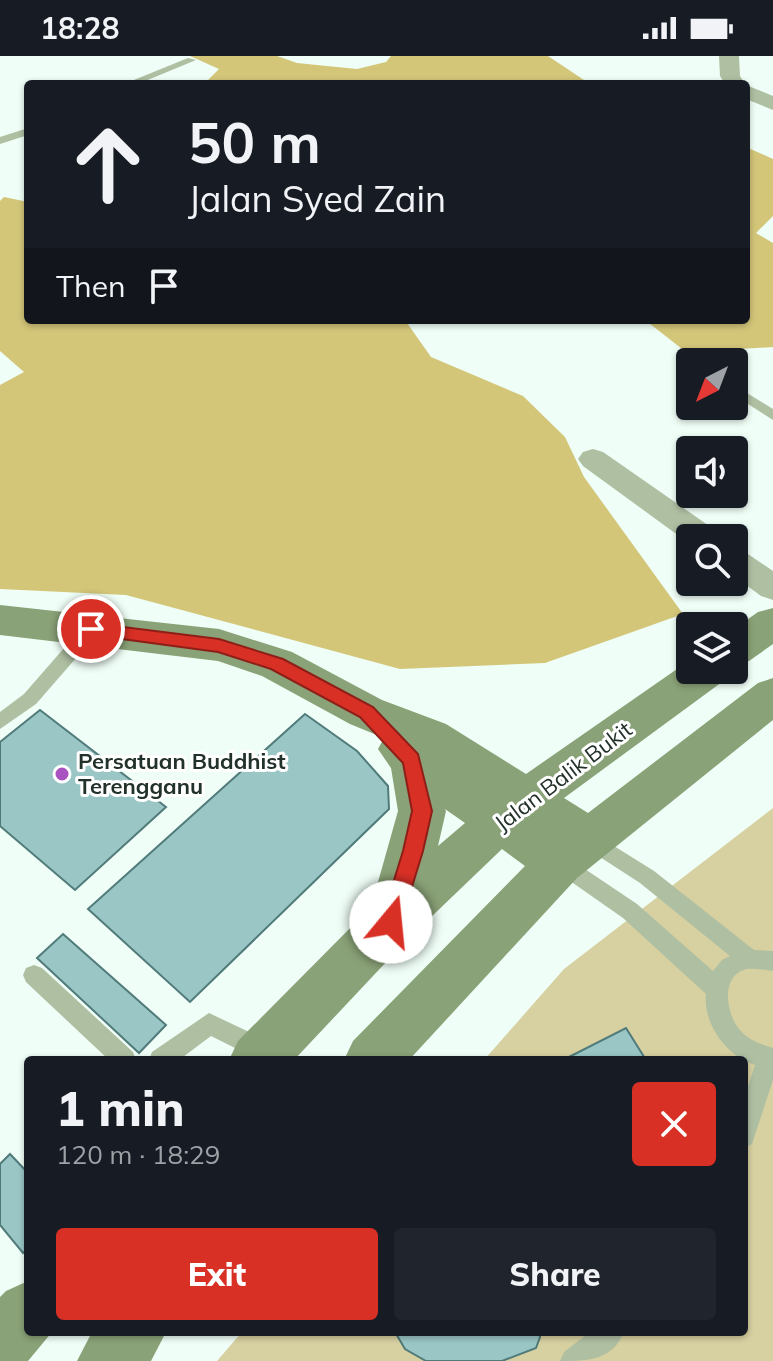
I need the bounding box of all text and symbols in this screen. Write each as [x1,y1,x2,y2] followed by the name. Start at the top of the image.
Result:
[40,9,119,47] text: 18:28
[188,107,321,177] text: 50 m
[56,112,160,216] icon: ahead
[188,176,446,221] text: Jalan Syed Zain
[142,264,186,308] icon: arrive
[56,267,126,305] text: Then
[676,348,748,420] north arrow
[676,348,748,684] map controls
[676,436,748,508] button: sound
[676,524,748,596] button: search
[57,595,125,663] pin
[69,607,113,651] icon: arrive
[676,612,748,684] button: layers
[489,715,638,837] street label: Jalan Balik Bukit
[78,747,286,800] place label: Persatuan Buddhist Terengganu
[53,765,71,783] marker: Persatuan Buddhist Terengganu
[349,880,433,964] position arrow
[56,1078,185,1138] text: 1 min
[632,1082,716,1166] button: close
[56,1138,220,1171] text: 120 m · 18:29
[56,1228,378,1320] button: Exit
[394,1228,716,1320] button: Share

